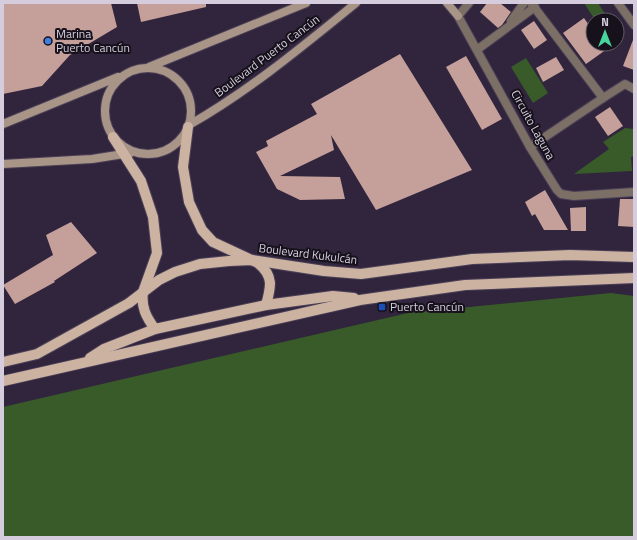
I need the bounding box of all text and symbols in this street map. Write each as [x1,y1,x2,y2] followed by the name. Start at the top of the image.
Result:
[210,10,323,102] street label: Boulevard Puerto Cancún
[585,12,625,52] north arrow
[601,14,609,30] text: N
[56,24,130,57] place label: Marina Puerto Cancún
[43,36,53,46] marker: Marina Puerto Cancún
[506,86,561,163] street label: Circuito Laguna
[258,238,358,269] street label: Boulevard Kukulcán
[390,297,464,316] place label: Puerto Cancún
[377,302,387,312] marker: Puerto Cancún

